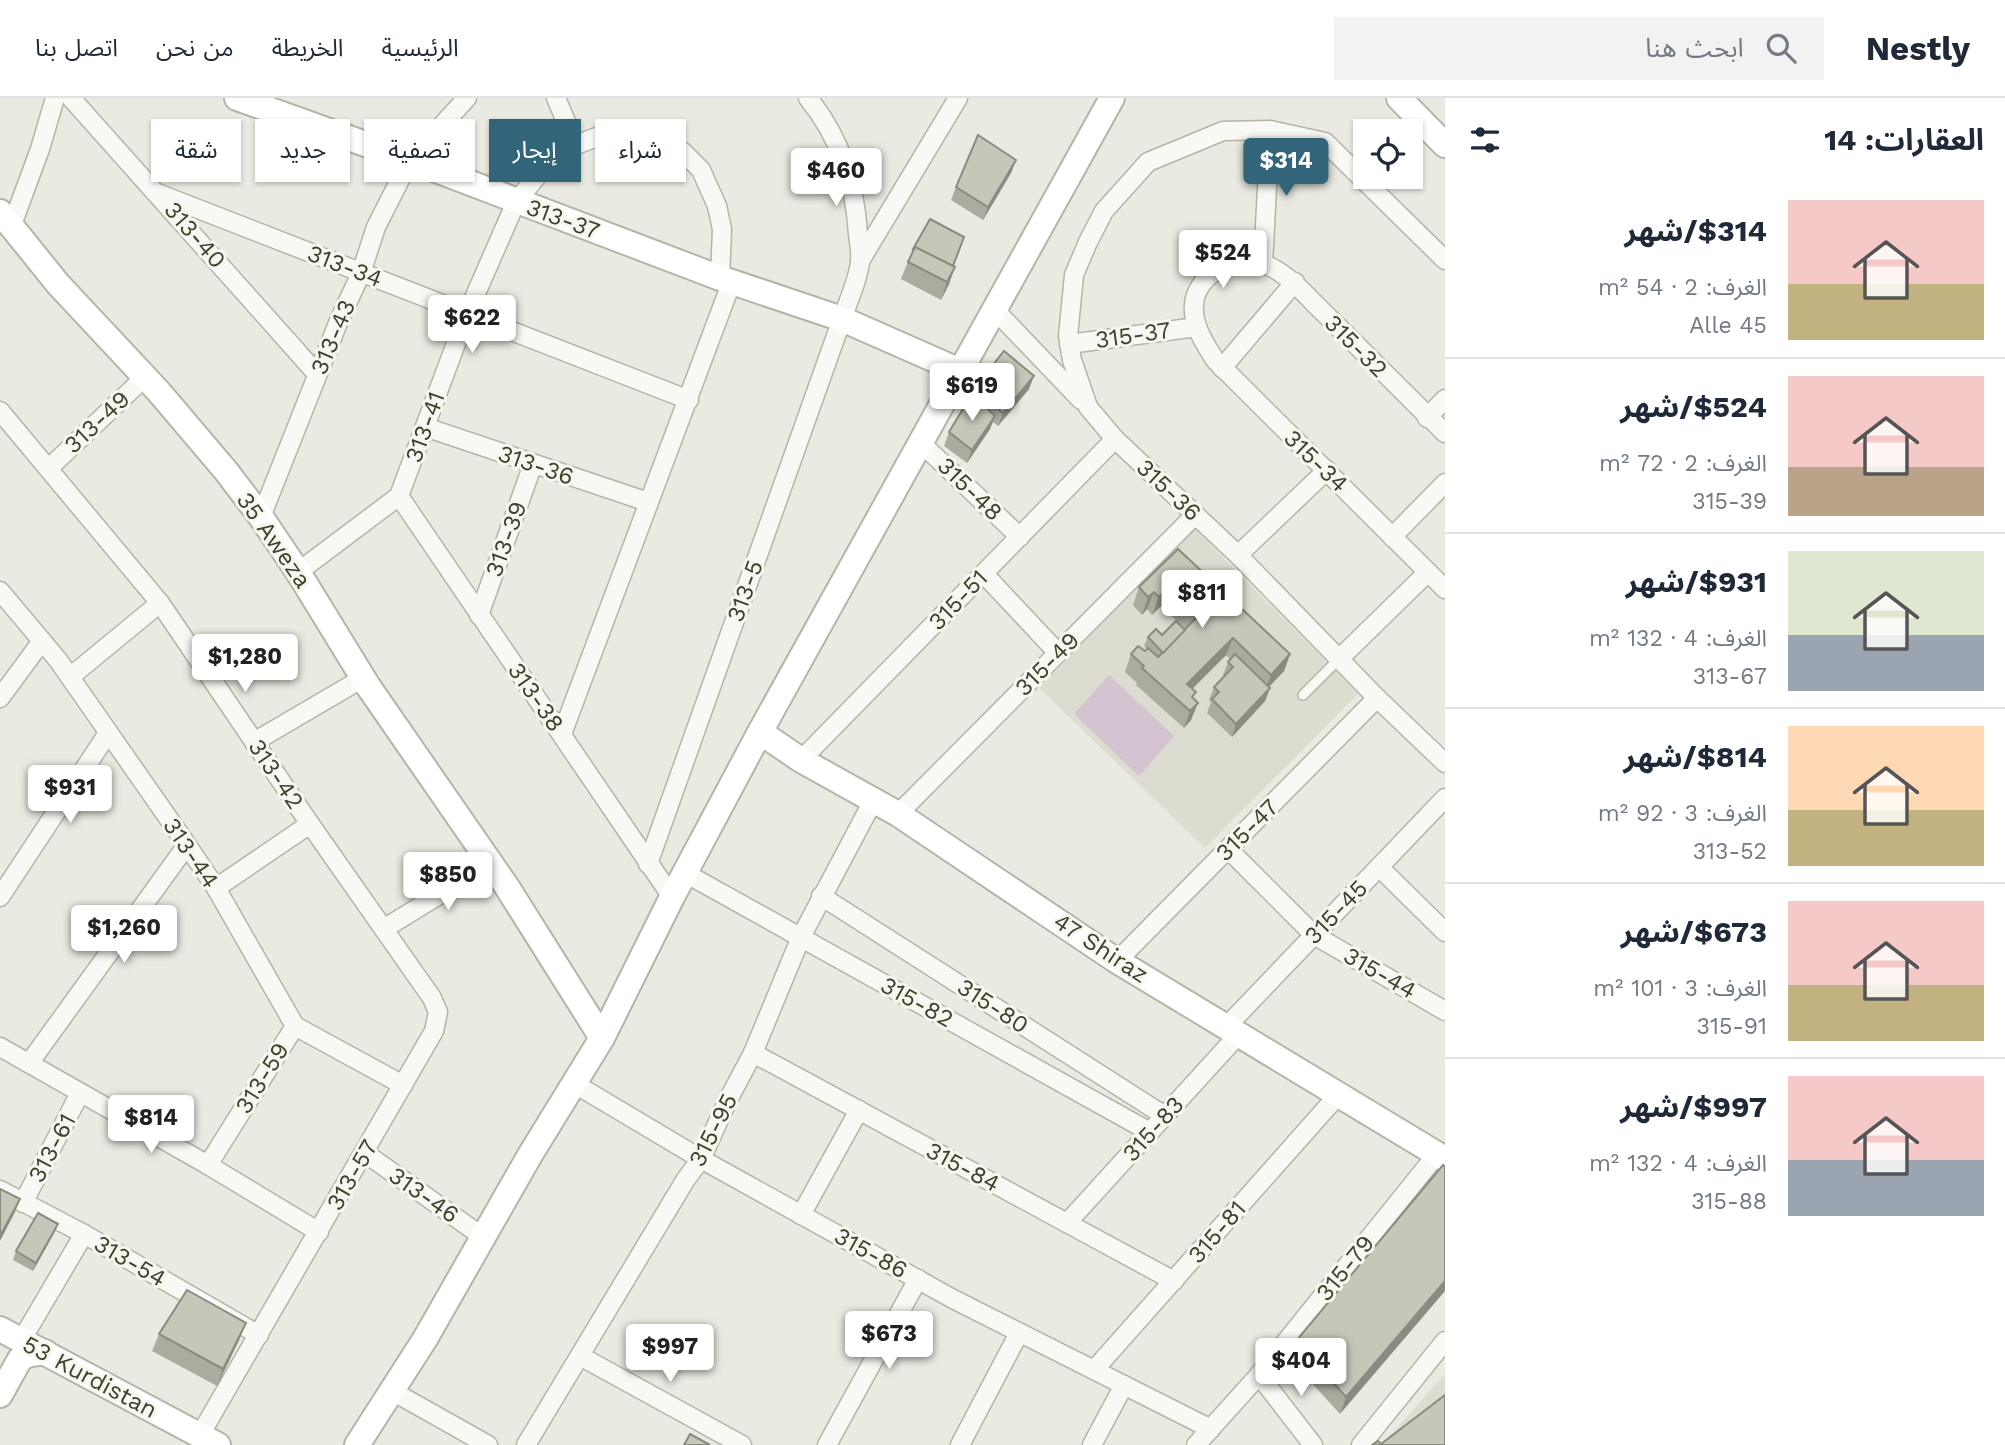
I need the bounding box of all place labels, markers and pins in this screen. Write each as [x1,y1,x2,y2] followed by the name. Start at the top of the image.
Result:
[1245,139,1327,198] pin: $314
[795,148,877,208] pin: $460
[1182,230,1264,290] pin: $524
[431,296,513,355] pin: $622
[931,364,1013,423] pin: $619
[1161,570,1243,630] pin: $811
[188,634,302,694] pin: $1,280
[29,766,111,825] pin: $931
[407,852,489,912] pin: $850
[67,906,181,965] pin: $1,260
[110,1096,192,1155] pin: $814
[848,1312,930,1371] pin: $673
[629,1324,711,1384] pin: $997
[1260,1338,1342,1398] pin: $404

